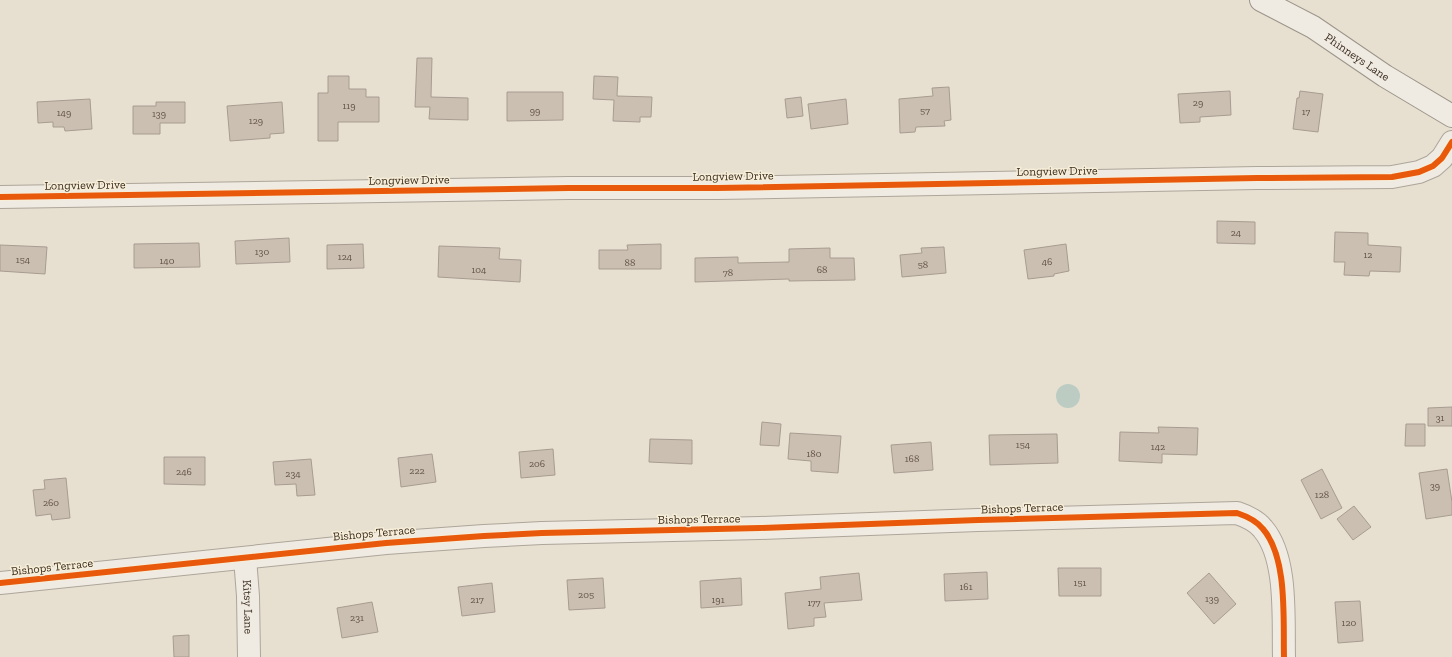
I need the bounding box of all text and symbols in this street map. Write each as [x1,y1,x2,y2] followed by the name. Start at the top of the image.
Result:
[1322,30,1392,84] street label: Phinneys Lane
[1193,97,1203,109] house number: 29
[342,100,356,112] house number: 119
[530,105,540,117] house number: 99
[920,105,930,117] house number: 57
[1302,106,1310,118] house number: 17
[57,107,71,119] house number: 149
[152,108,166,120] house number: 139
[249,115,263,127] house number: 129
[1016,163,1098,179] street label: Longview Drive
[692,168,774,184] street label: Longview Drive
[368,172,450,188] street label: Longview Drive
[44,177,126,193] street label: Longview Drive
[1231,227,1242,239] house number: 24
[255,246,269,258] house number: 130
[1364,249,1373,261] house number: 12
[338,251,353,263] house number: 124
[16,254,31,266] house number: 154
[160,255,175,267] house number: 140
[1042,256,1052,268] house number: 46
[625,257,635,269] house number: 88
[918,259,928,271] house number: 58
[472,264,487,276] house number: 104
[817,264,827,276] house number: 68
[723,267,733,279] house number: 78
[1436,412,1445,424] house number: 31
[1016,439,1031,451] house number: 154
[1151,441,1165,453] house number: 142
[807,448,822,460] house number: 180
[905,453,919,465] house number: 168
[529,458,545,470] house number: 206
[409,465,425,477] house number: 222
[176,466,192,478] house number: 246
[285,468,301,480] house number: 234
[1430,480,1440,492] house number: 39
[1315,489,1329,501] house number: 128
[43,497,59,509] house number: 260
[981,500,1064,516] street label: Bishops Terrace
[658,511,741,527] street label: Bishops Terrace
[332,522,416,544] street label: Bishops Terrace
[10,556,94,578] street label: Bishops Terrace
[1074,577,1087,589] house number: 151
[240,579,256,634] street label: Kitsy Lane
[959,581,973,593] house number: 161
[578,589,594,601] house number: 205
[1205,593,1219,605] house number: 139
[470,594,484,606] house number: 217
[711,594,725,606] house number: 191
[807,597,821,609] house number: 177
[350,612,364,624] house number: 231
[1342,617,1357,629] house number: 120

